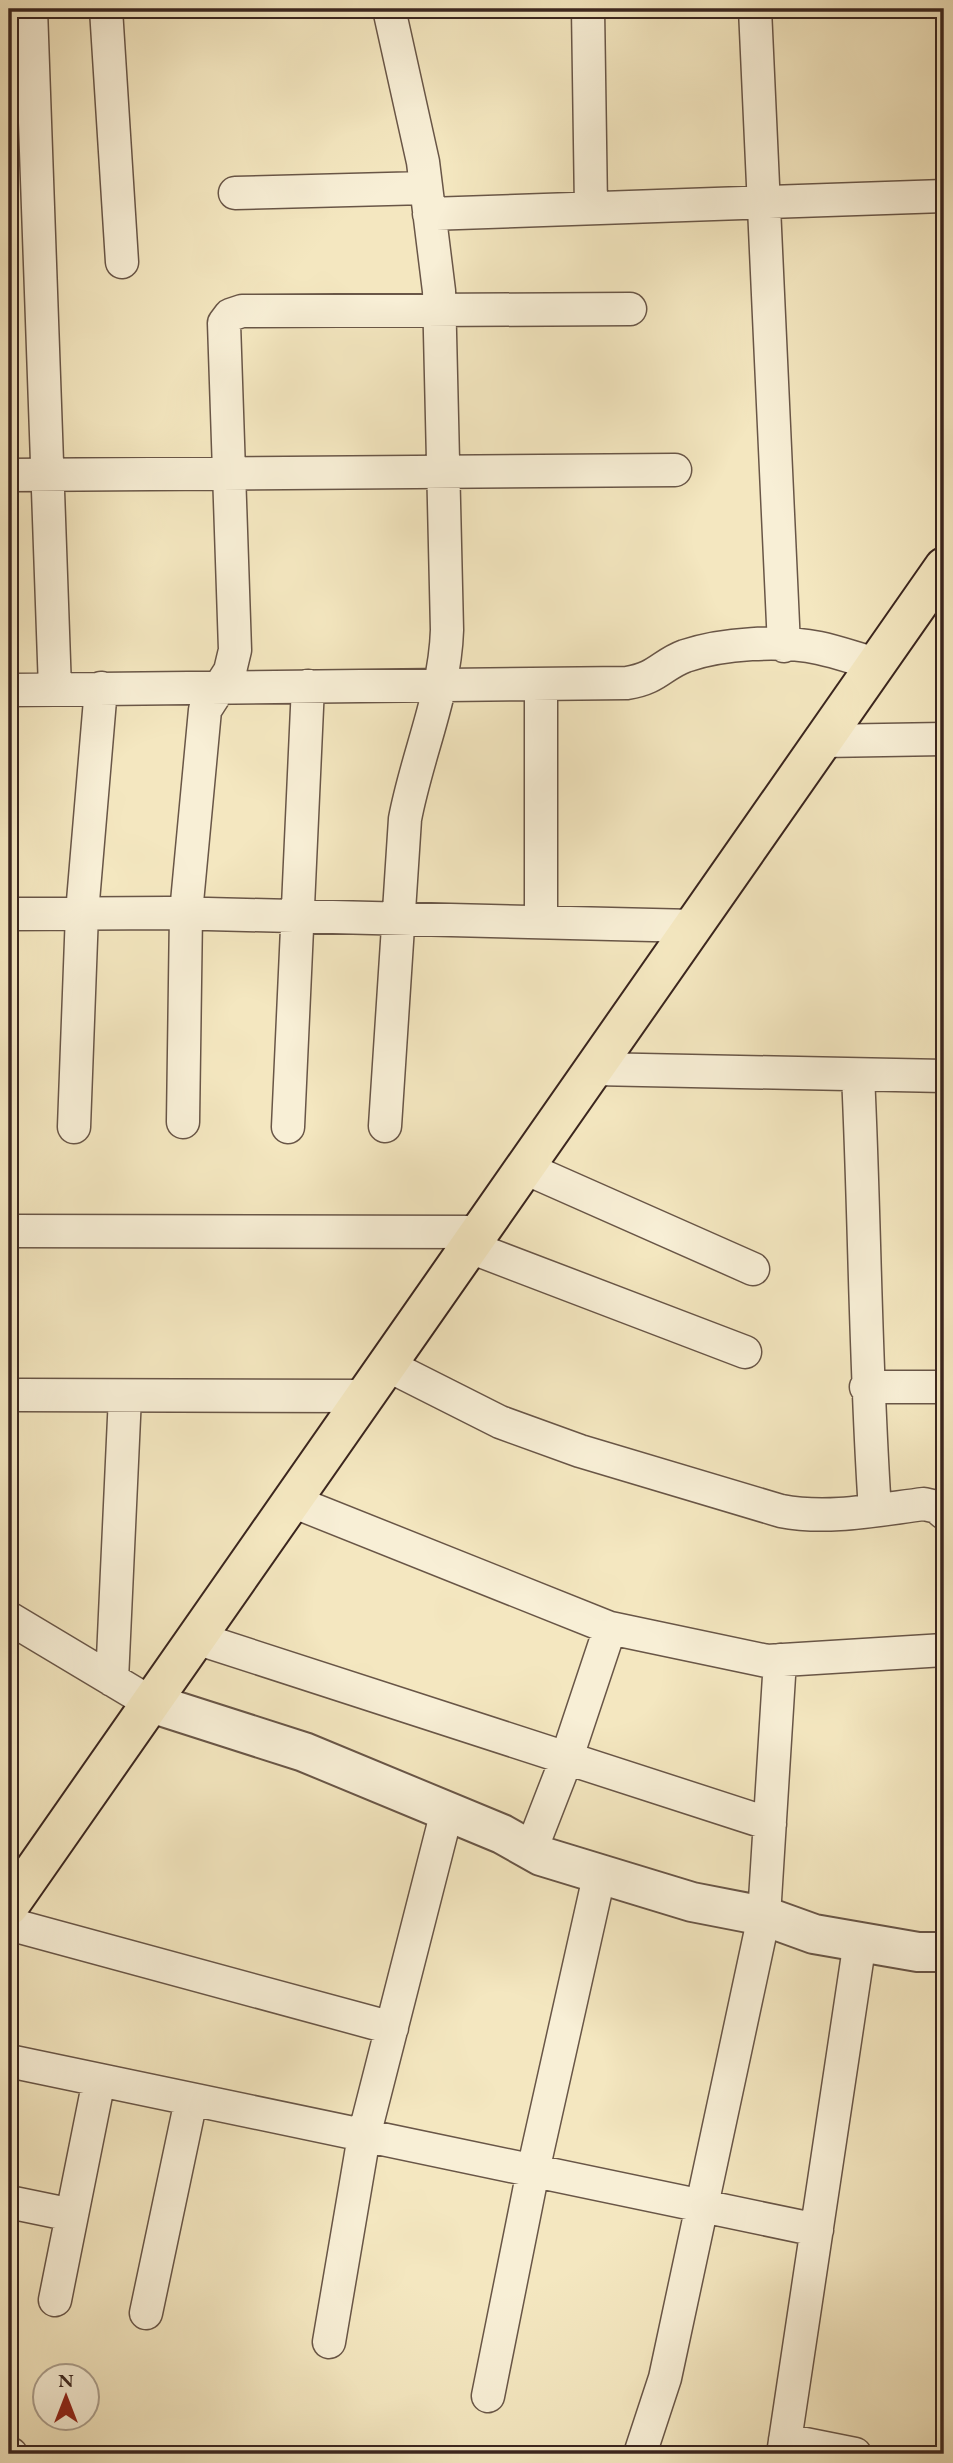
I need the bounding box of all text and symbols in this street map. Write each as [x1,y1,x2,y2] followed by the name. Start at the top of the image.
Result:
[32,2362,102,2432] north arrow
[58,2368,74,2393] text: N

